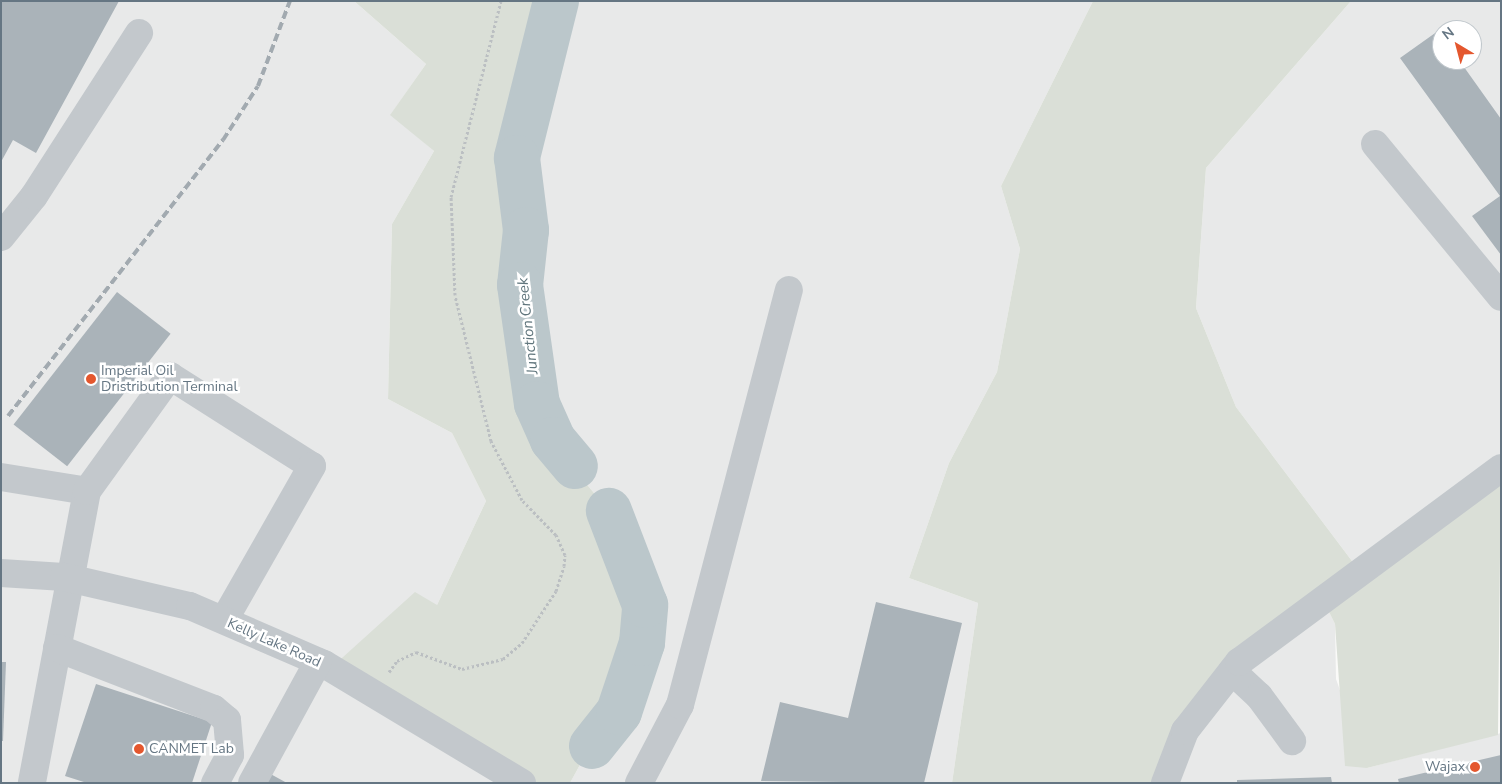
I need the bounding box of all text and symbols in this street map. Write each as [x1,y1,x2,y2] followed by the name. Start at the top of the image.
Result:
[1432,20,1482,70] north arrow
[1438,23,1458,44] text: N
[514,277,542,375] water label: Junction Creek
[101,363,238,396] place label: Imperial Oil Dristribution Terminal
[85,373,97,385] marker: Imperial Oil Dristribution Terminal
[225,615,323,671] street label: Kelly Lake Road
[149,741,234,757] place label: CANMET Lab
[133,743,145,755] marker: CANMET Lab
[1425,759,1465,775] place label: Wajax
[1469,761,1481,773] marker: Wajax

